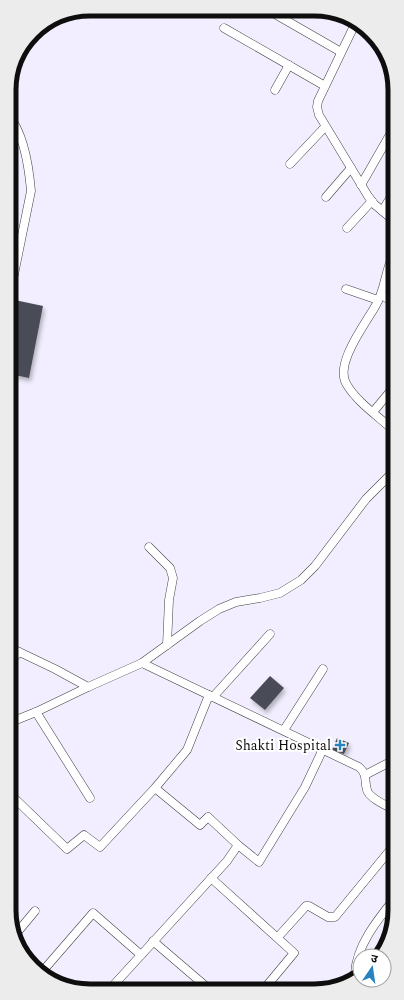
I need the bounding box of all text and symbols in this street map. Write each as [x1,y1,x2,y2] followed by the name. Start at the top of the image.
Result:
[235,735,331,756] place label: Shakti Hospital
[334,739,346,751] marker: Shakti Hospital
[352,948,392,988] north arrow
[369,950,380,968] text: उ

